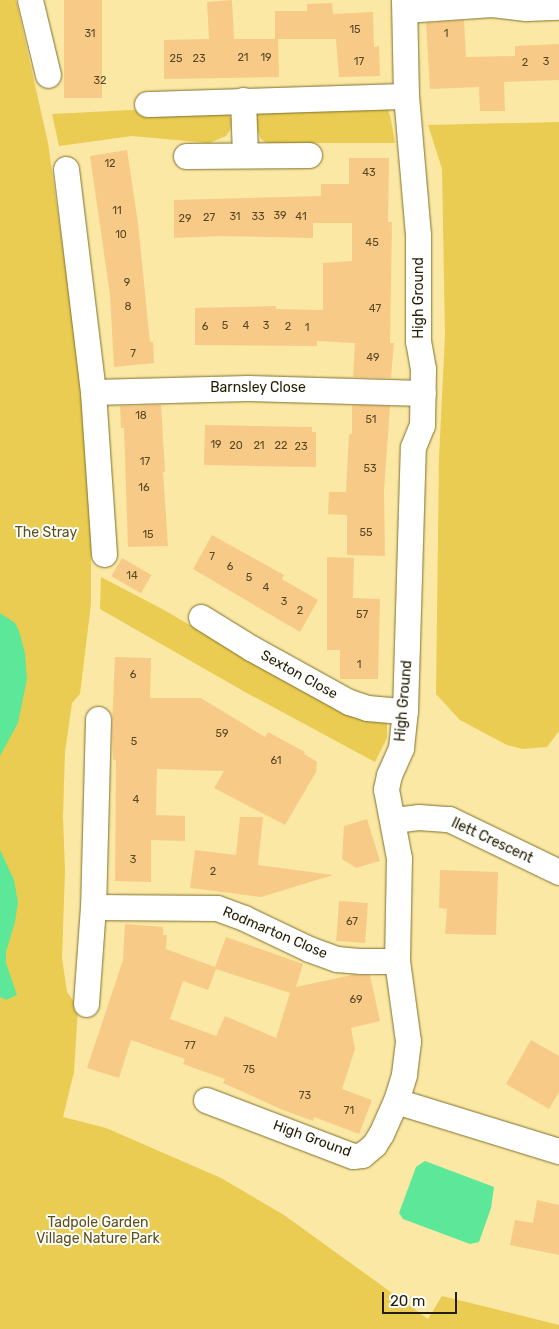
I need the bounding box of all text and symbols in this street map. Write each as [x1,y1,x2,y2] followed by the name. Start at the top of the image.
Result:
[349,23,361,37] house number: 15
[84,27,96,41] house number: 31
[444,27,448,41] house number: 1
[237,51,249,65] house number: 21
[260,51,272,65] house number: 19
[170,52,182,66] house number: 25
[192,52,206,66] house number: 23
[354,55,364,69] house number: 17
[543,55,549,69] house number: 3
[522,56,528,70] house number: 2
[93,74,107,88] house number: 32
[104,157,116,171] house number: 12
[362,166,376,180] house number: 43
[112,204,122,218] house number: 11
[273,209,287,223] house number: 39
[229,210,241,224] house number: 31
[251,210,265,224] house number: 33
[295,210,307,224] house number: 41
[203,211,215,225] house number: 27
[179,212,191,226] house number: 29
[115,228,127,242] house number: 10
[365,236,379,250] house number: 45
[411,257,427,339] street label: High Ground
[124,276,130,290] house number: 9
[125,300,131,314] house number: 8
[369,302,381,316] house number: 47
[222,319,228,333] house number: 5
[243,319,249,333] house number: 4
[263,319,269,333] house number: 3
[202,320,208,334] house number: 6
[285,320,291,334] house number: 2
[305,321,309,335] house number: 1
[130,347,136,361] house number: 7
[366,351,380,365] house number: 49
[210,380,306,396] street label: Barnsley Close
[135,409,147,423] house number: 18
[365,413,377,427] house number: 51
[210,438,222,452] house number: 19
[229,439,243,453] house number: 20
[253,439,265,453] house number: 21
[275,439,287,453] house number: 22
[294,440,308,454] house number: 23
[140,455,150,469] house number: 17
[363,462,377,476] house number: 53
[138,481,150,495] house number: 16
[15,525,77,541] park label: The Stray
[359,526,373,540] house number: 55
[142,528,154,542] house number: 15
[209,550,215,564] house number: 7
[227,560,233,574] house number: 6
[126,569,138,583] house number: 14
[246,571,252,585] house number: 5
[263,581,269,595] house number: 4
[281,595,287,609] house number: 3
[297,604,303,618] house number: 2
[356,608,368,622] house number: 57
[258,647,340,703] street label: Sexton Close
[357,658,361,672] house number: 1
[392,660,416,742] street label: High Ground
[130,668,136,682] house number: 6
[215,727,229,741] house number: 59
[131,735,137,749] house number: 5
[270,754,282,768] house number: 61
[133,793,139,807] house number: 4
[448,815,536,867] street label: Ilett Crescent
[130,853,136,867] house number: 3
[210,865,216,879] house number: 2
[220,903,330,963] street label: Rodmarton Close
[346,915,358,929] house number: 67
[349,993,363,1007] house number: 69
[184,1039,196,1053] house number: 77
[243,1063,255,1077] house number: 75
[299,1089,311,1103] house number: 73
[344,1104,354,1118] house number: 71
[271,1117,353,1161] street label: High Ground
[36,1215,160,1248] park label: Tadpole Garden Village Nature Park
[384,1282,459,1314] scale bar
[390,1292,425,1310] text: 20 m

